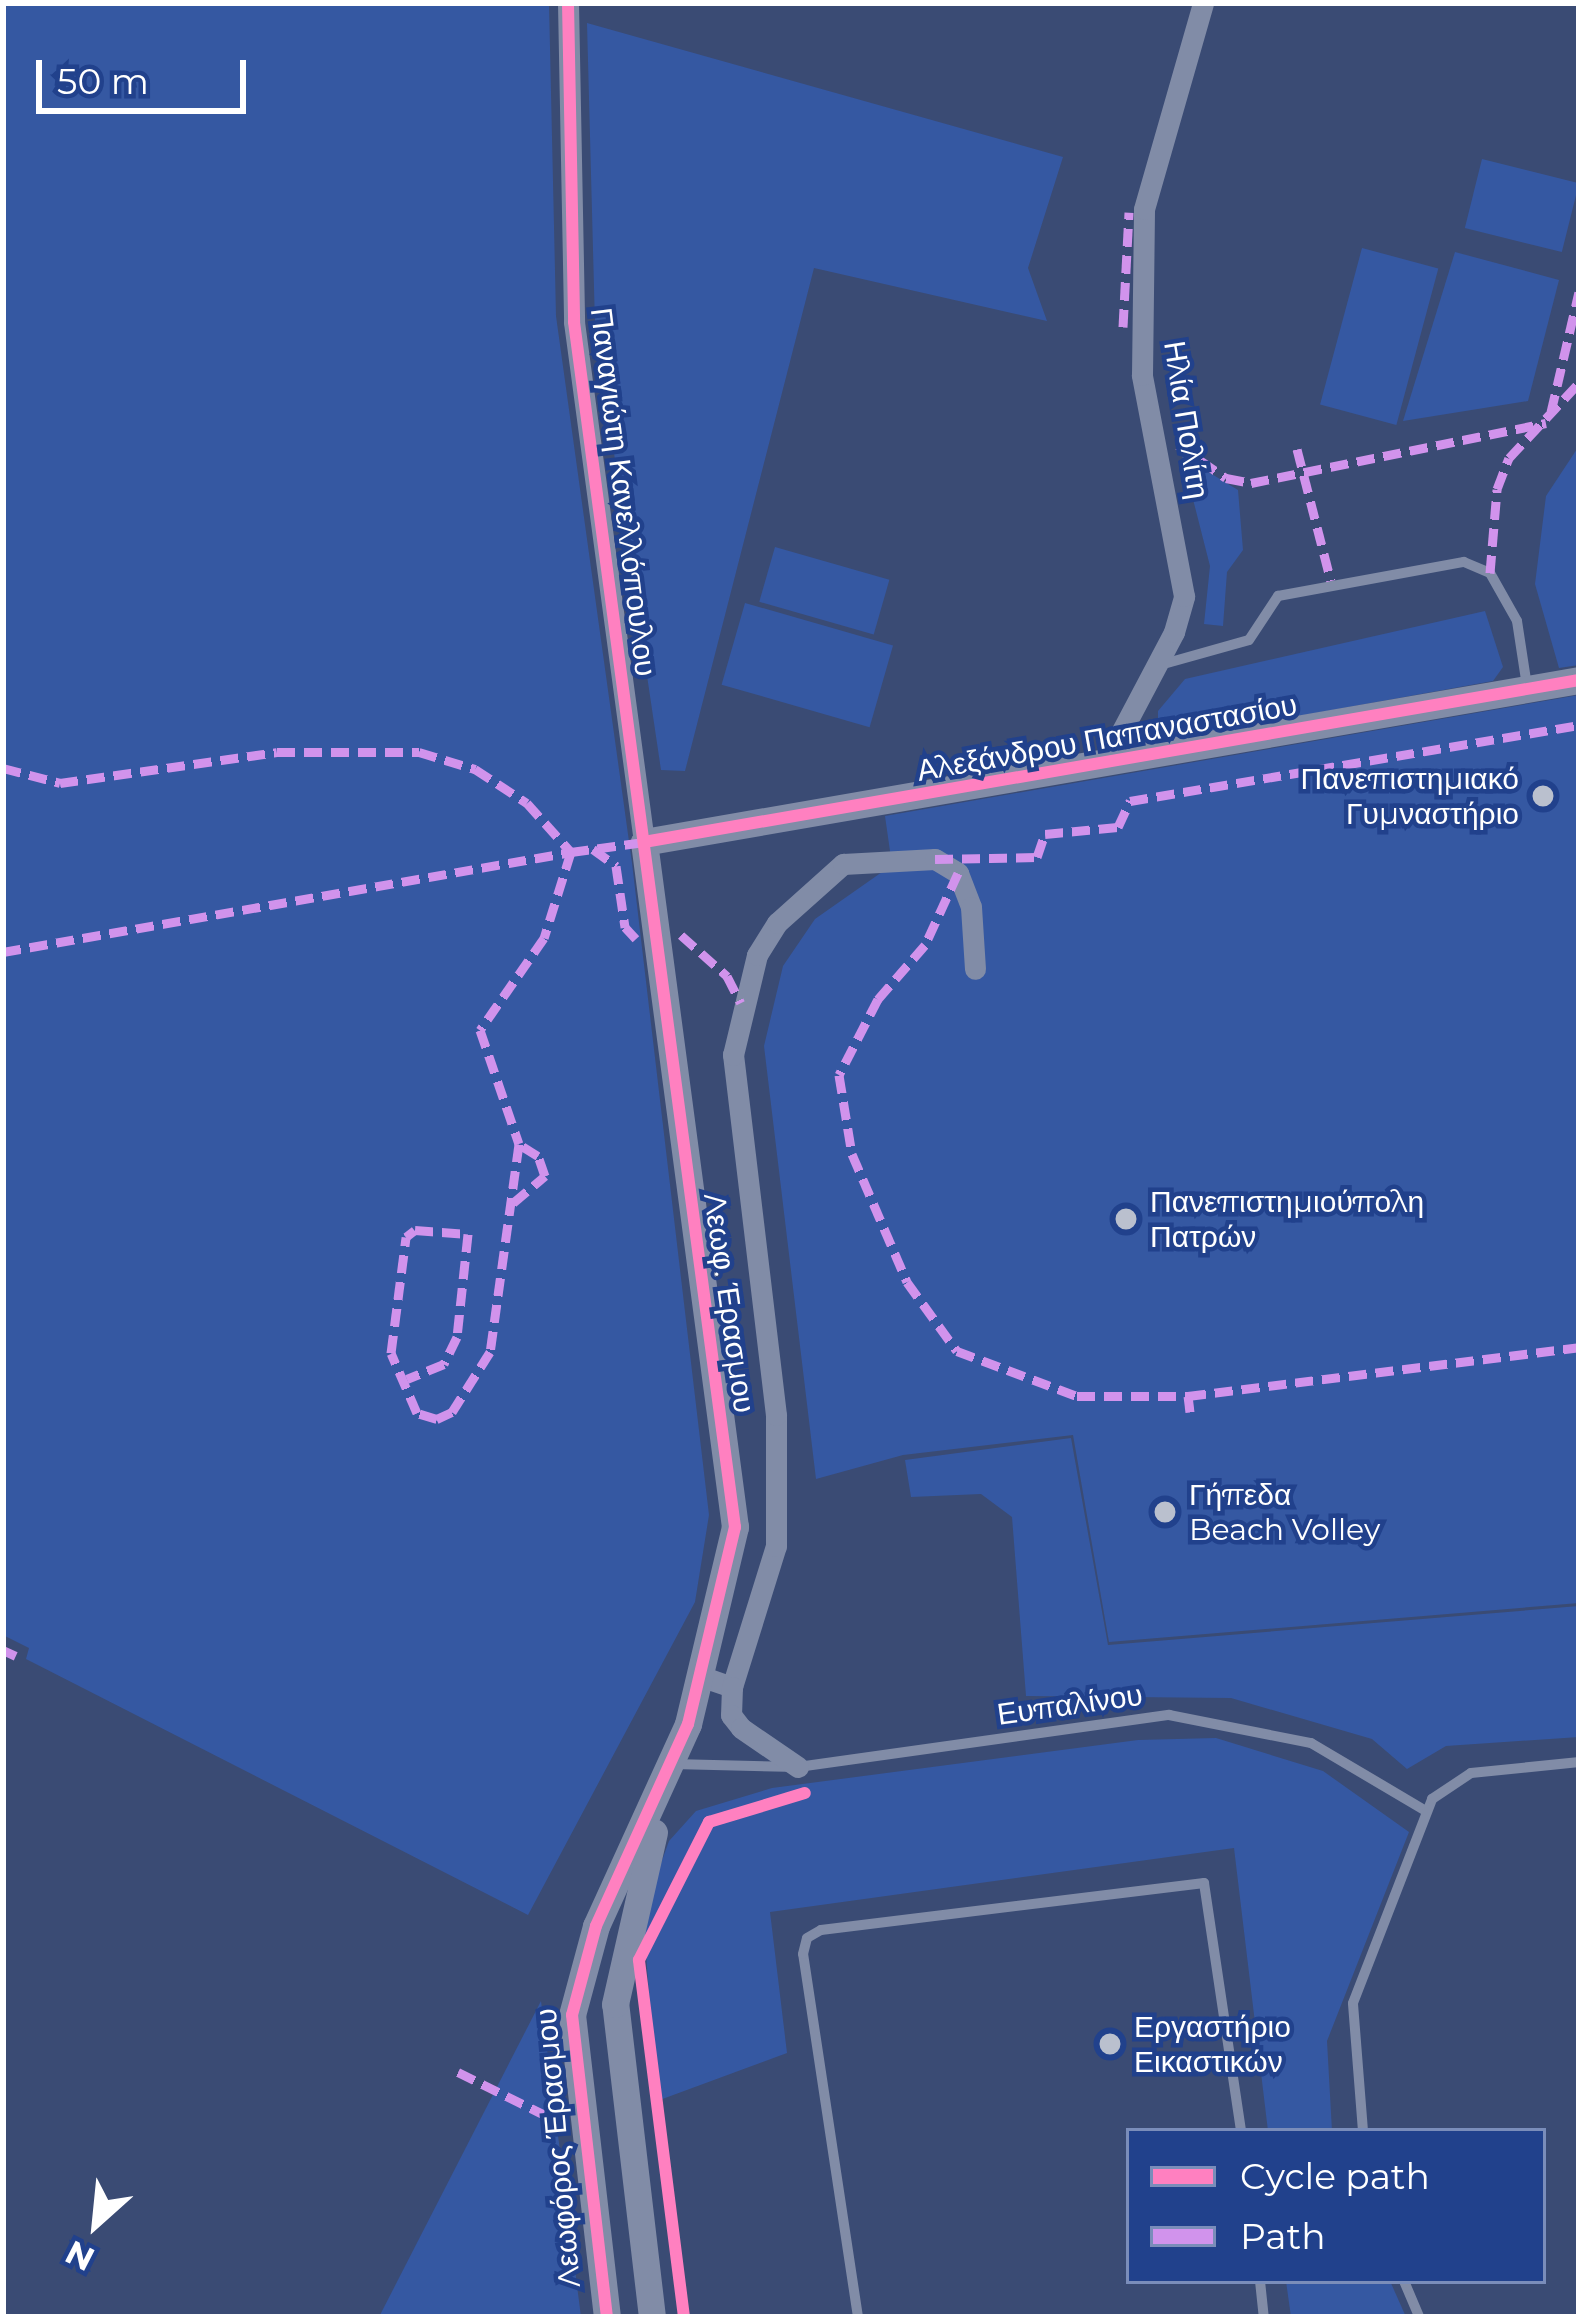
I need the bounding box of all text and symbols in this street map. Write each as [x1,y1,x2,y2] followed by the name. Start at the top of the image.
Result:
[42,36,252,110] scale bar
[57,59,149,103] text: 50 m
[583,306,663,678] street label: Παναγιώτη Κανελλόπουλου
[1156,338,1216,502] street label: Ηλία Πολίτη
[914,687,1300,789] street label: Αλεξάνδρου Παπαναστασίου
[1301,761,1519,832] place label: Πανεπιστημιακό Γυμναστήριο
[1530,783,1556,809] marker: Πανεπιστημιακό Γυμναστήριο
[1150,1184,1424,1254] place label: Πανεπιστημιούπολη Πατρών
[696,1191,762,1415] street label: Λεωφ. Έρασμου
[1113,1206,1139,1232] marker: Πανεπιστημιούπολη Πατρών
[1189,1477,1380,1547] place label: Γήπεδα Beach Volley
[1152,1499,1178,1525] marker: Γήπεδα Beach Volley
[995,1677,1145,1733] street label: Ευπαλίνου
[528,2007,588,2289] street label: Λεωφόρος Έρασμου
[1134,2009,1291,2080] place label: Εργαστήριο Εικαστικών
[1097,2031,1123,2057] marker: Εργαστήριο Εικαστικών
[1126,2128,1546,2284] legend
[1240,2154,1430,2198] text: Cycle path
[36,2164,156,2284] north arrow
[1240,2214,1326,2258] text: Path
[59,2232,101,2280] text: N

